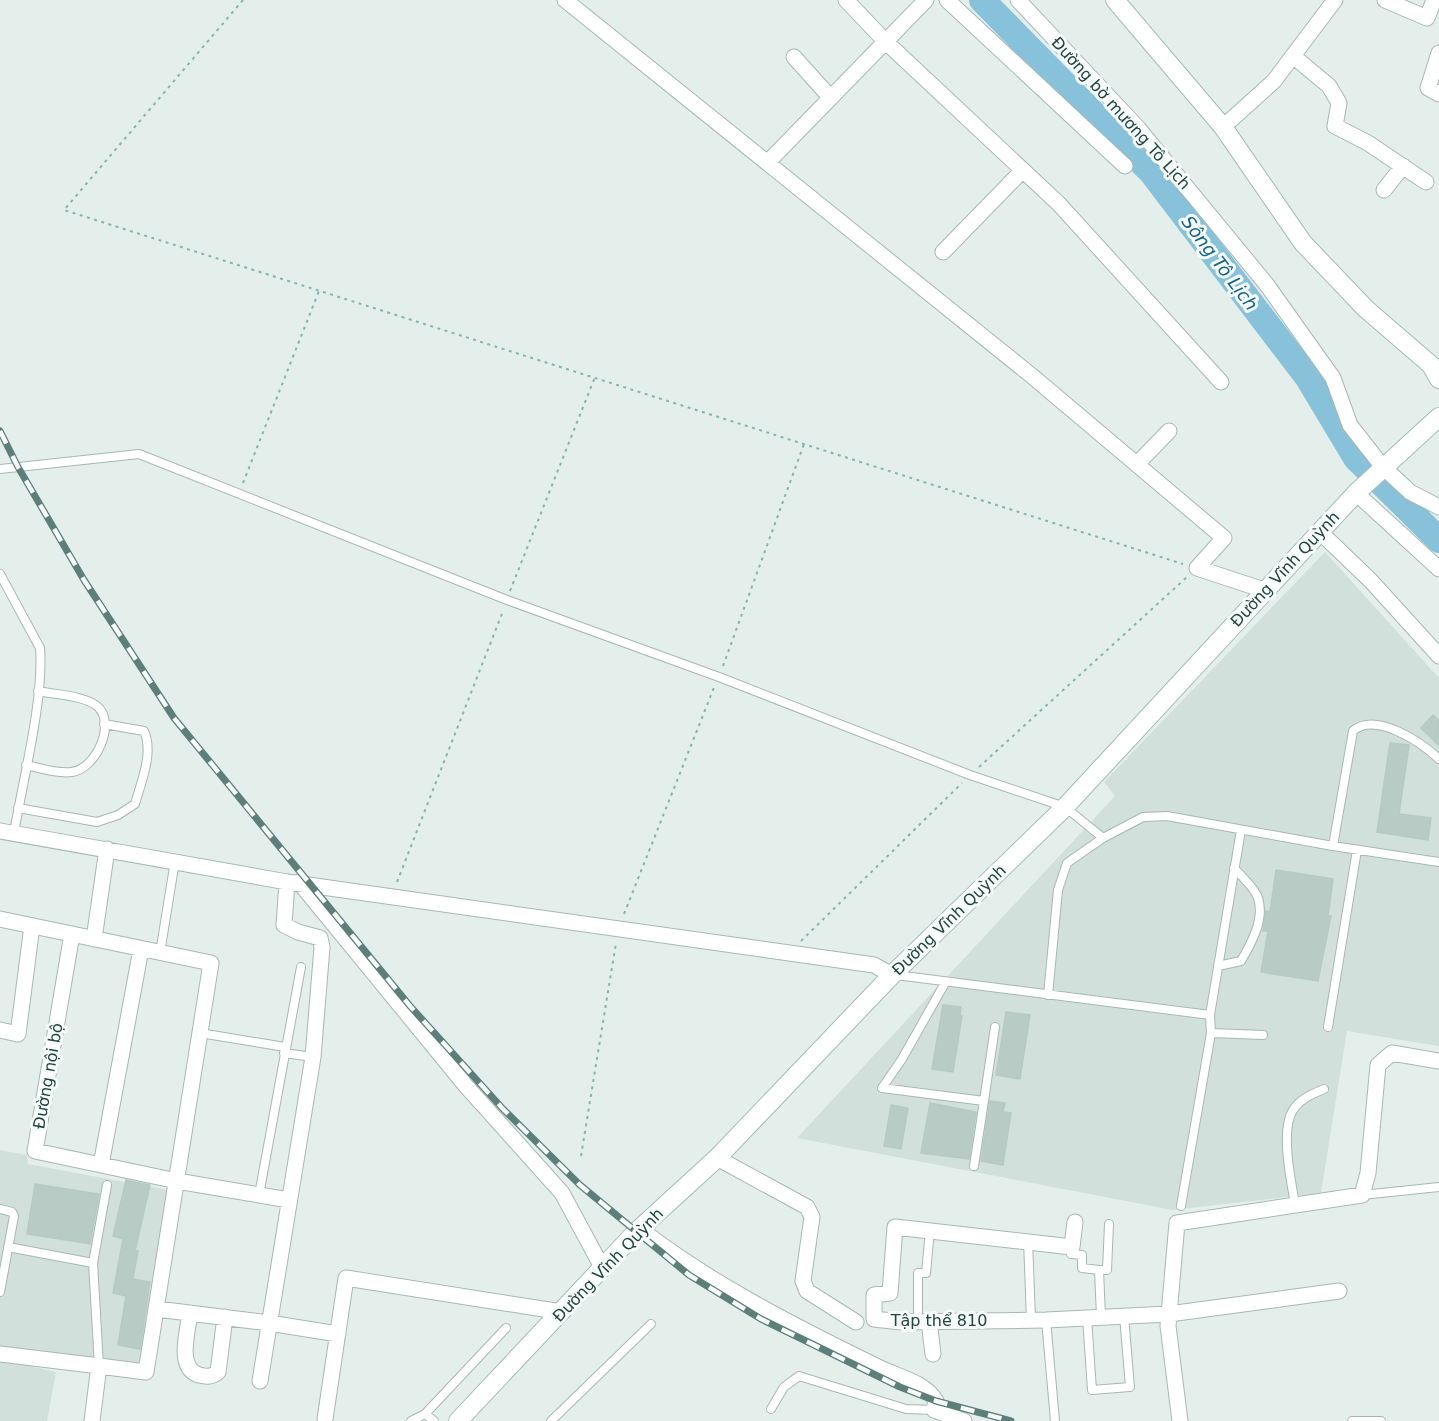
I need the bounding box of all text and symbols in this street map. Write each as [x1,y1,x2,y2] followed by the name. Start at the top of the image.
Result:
[1048,33,1194,193] street label: Đường bờ mương Tô Lịch
[1178,212,1262,314] water label: Sông Tô Lịch
[1227,507,1343,631] street label: Đường Vĩnh Quỳnh
[888,861,1010,979] street label: Đường Vĩnh Quỳnh
[29,1022,67,1130] street label: Đường nội bộ
[549,1204,667,1326] street label: Đường Vĩnh Quỳnh
[890,1311,987,1330] street label: Tập thể 810

